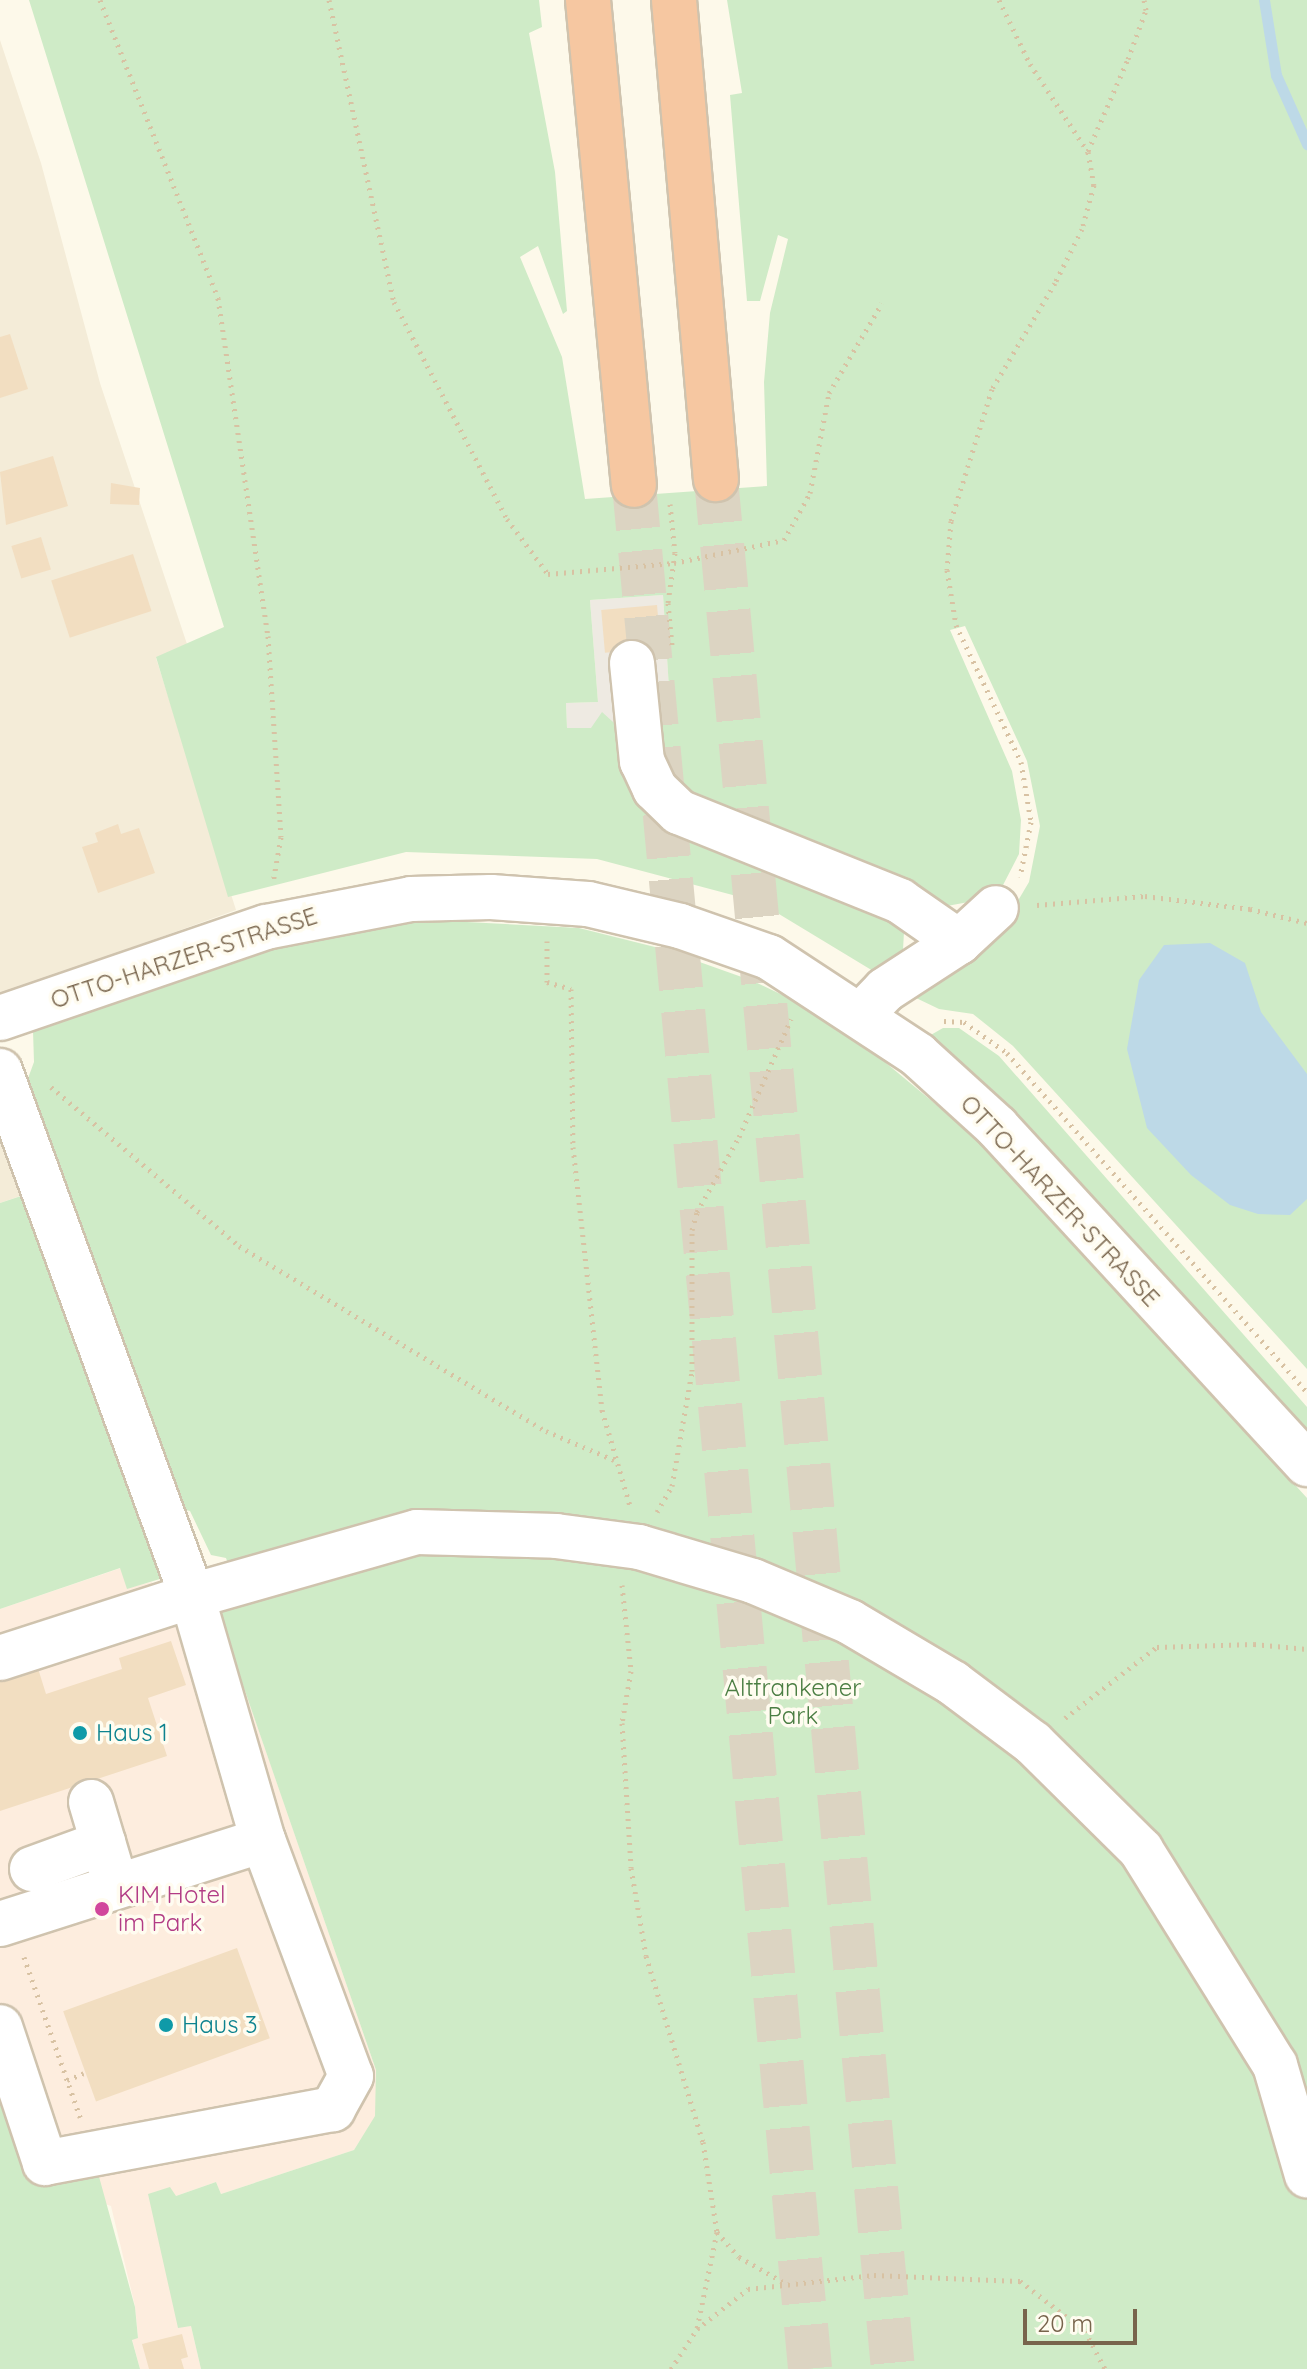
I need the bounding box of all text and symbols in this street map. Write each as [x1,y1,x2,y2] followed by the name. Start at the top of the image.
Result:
[47,901,321,1015] street label: OTTO-HARZER-STRASSE
[955,1089,1165,1313] street label: OTTO-HARZER-STRASSE
[724,1674,862,1730] park label: Altfrankener Park
[96,1719,168,1747] place label: Haus 1
[71,1724,89,1742] marker: Haus 1
[118,1881,225,1937] place label: KIM Hotel im Park
[93,1900,111,1918] marker: KIM Hotel im Park
[182,2011,258,2039] place label: Haus 3
[157,2016,175,2034] marker: Haus 3
[1027,2293,1141,2343] scale bar
[1037,2308,1093,2338] text: 20 m

